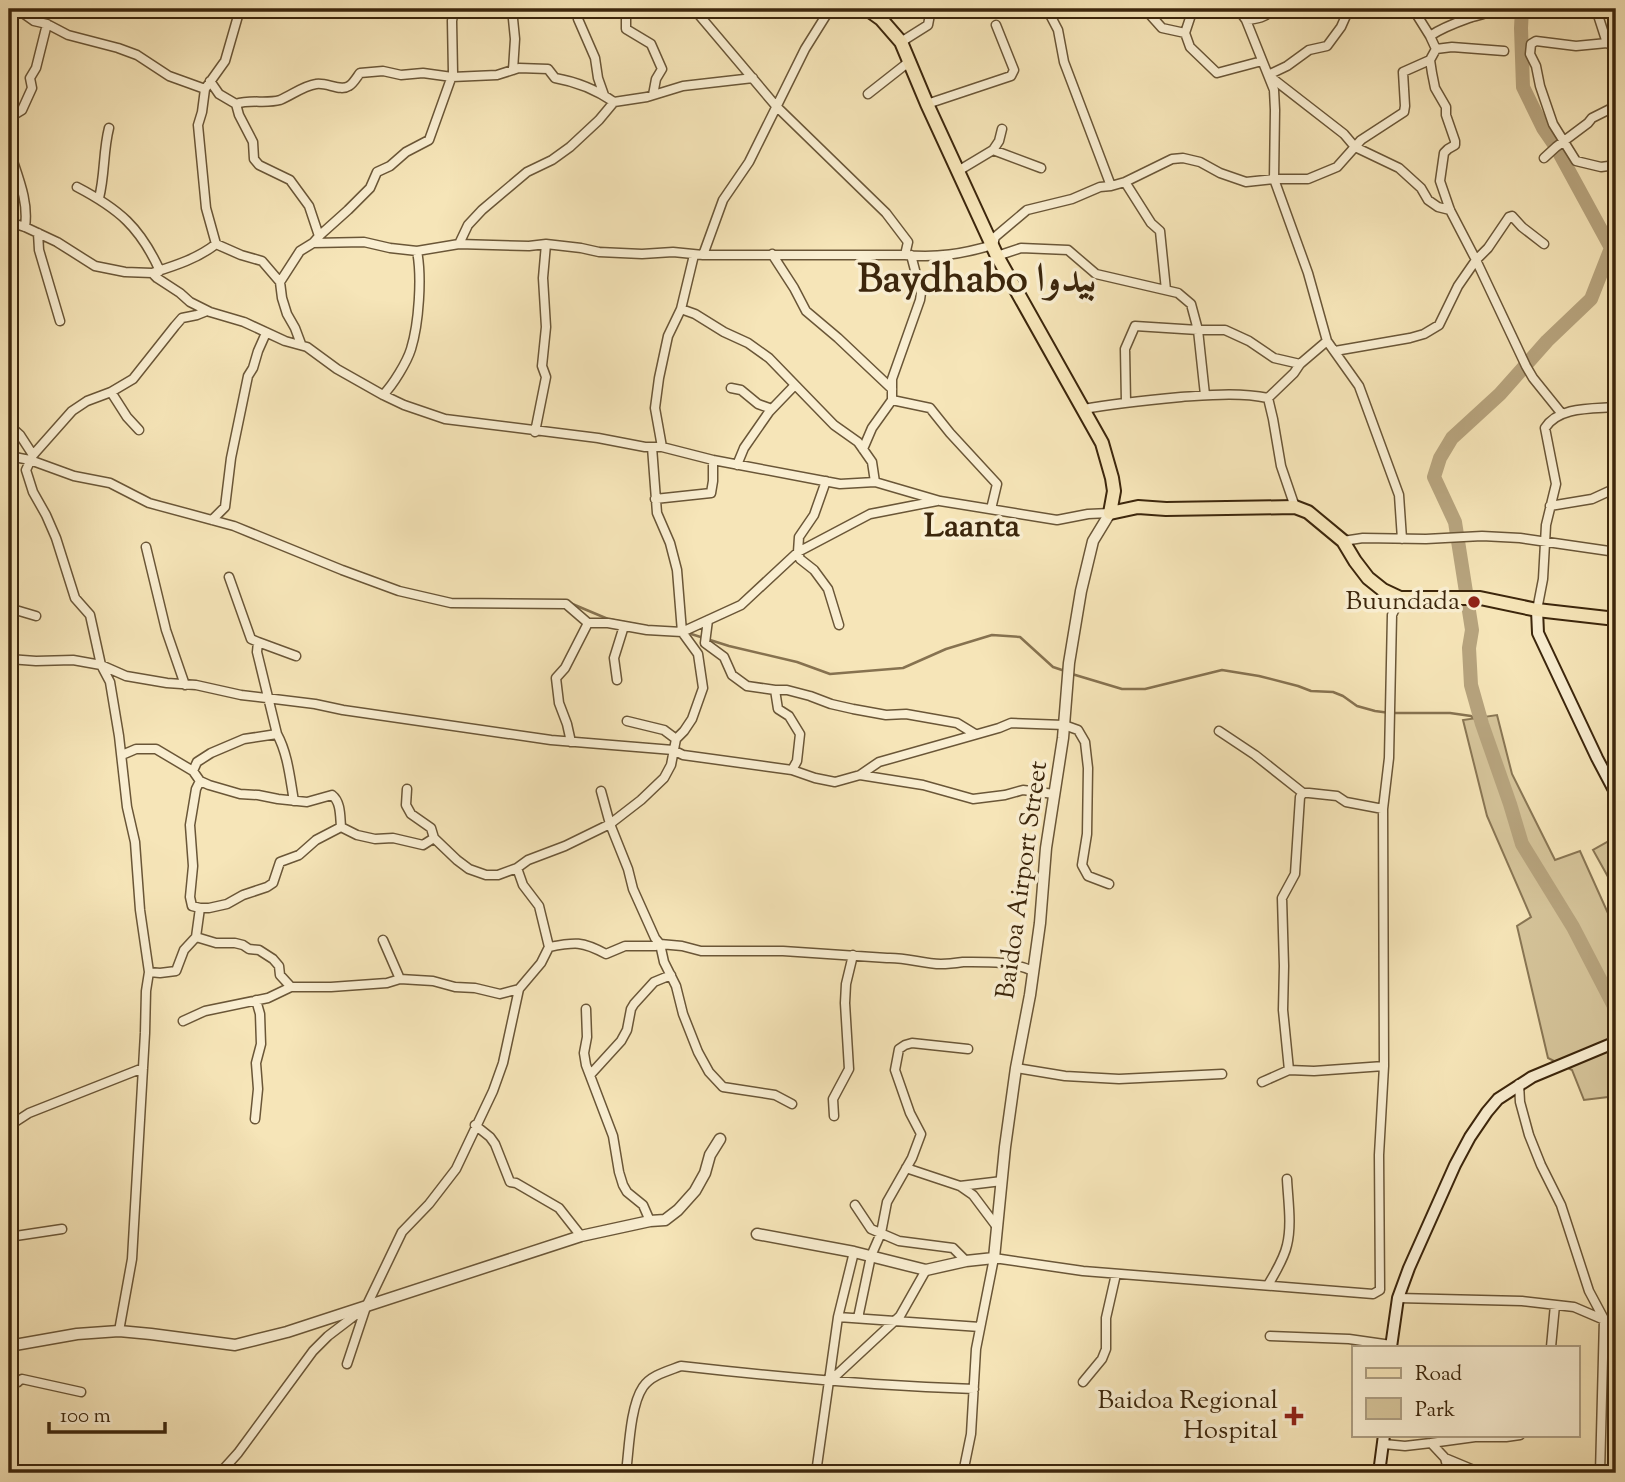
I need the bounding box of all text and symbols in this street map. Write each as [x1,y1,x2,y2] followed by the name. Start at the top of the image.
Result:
[858,253,1096,310] district label: Baydhabo بيدوا
[924,504,1021,552] district label: Laanta
[1346,584,1460,621] place label: Buundada
[1466,594,1482,610] marker: Buundada
[988,759,1058,1001] street label: Baidoa Airport Street
[1352,1346,1580,1436] legend
[1415,1360,1462,1390] text: Road
[1097,1383,1278,1450] place label: Baidoa Regional Hospital
[49,1391,164,1435] scale bar
[1415,1396,1456,1426] text: Park
[60,1402,111,1432] text: 100 m
[1284,1406,1304,1426] marker: Baidoa Regional Hospital

